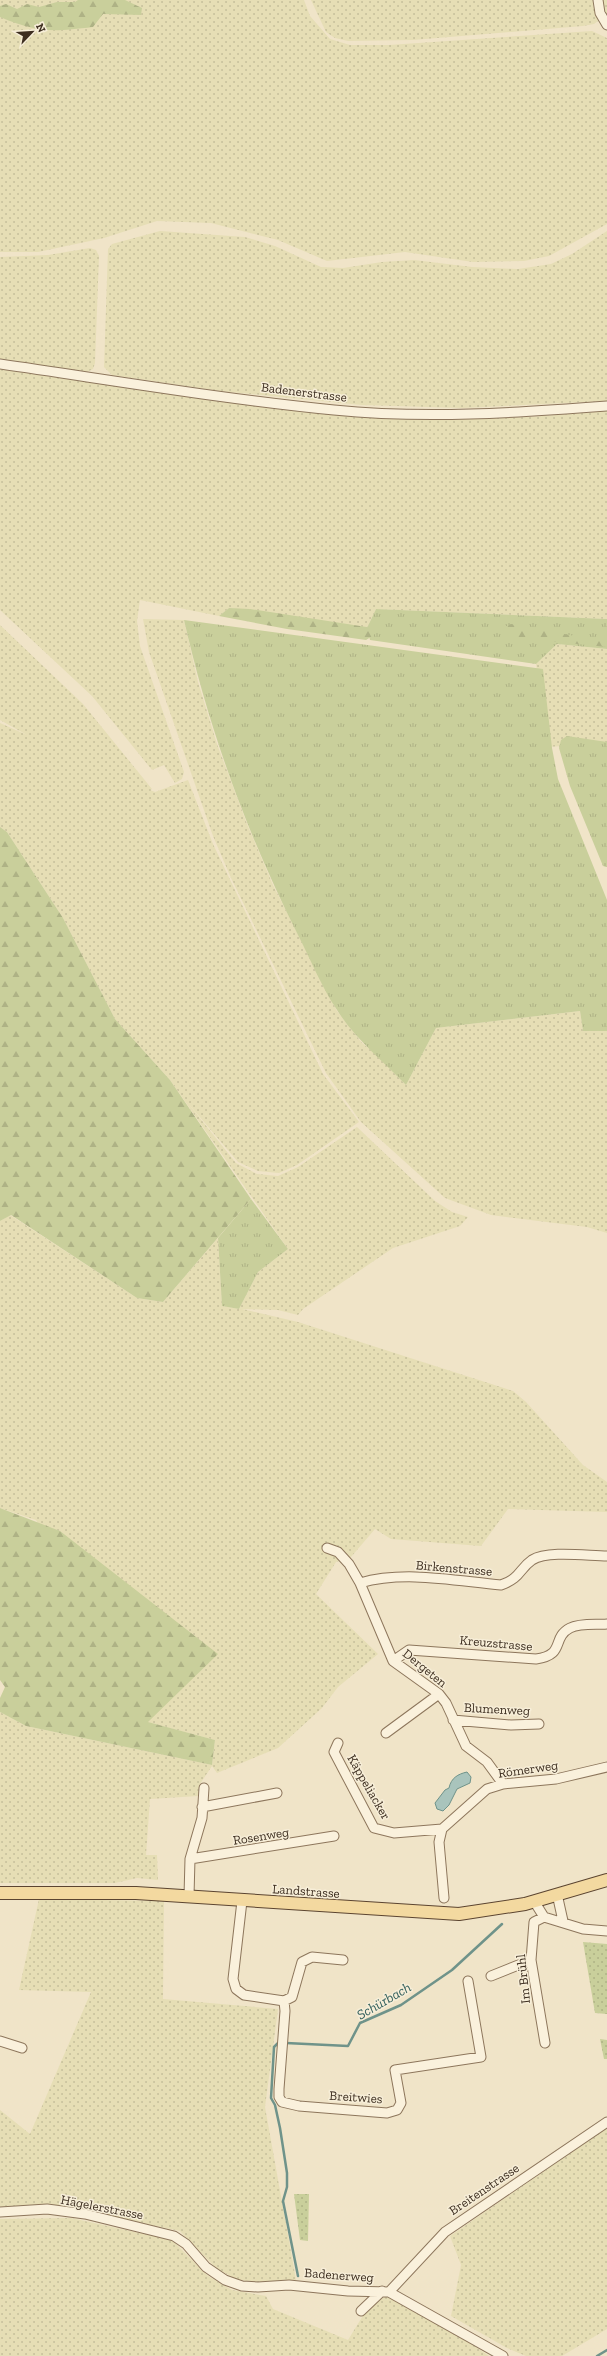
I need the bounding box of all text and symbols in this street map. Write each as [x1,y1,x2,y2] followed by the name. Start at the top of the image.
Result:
[12,12,52,52] north arrow
[33,21,49,35] text: N
[260,379,348,405] street label: Badenerstrasse
[415,1557,493,1579] street label: Birkenstrasse
[459,1632,533,1654] street label: Kreuzstrasse
[400,1646,450,1691] street label: Dergeten
[464,1700,530,1718] street label: Blumenweg
[344,1752,394,1822] street label: Käppeliacker
[497,1757,559,1781] street label: Römerweg
[232,1824,290,1848] street label: Rosenweg
[272,1881,340,1901] street label: Landstrasse
[513,1953,533,2005] street label: Im Brühl
[354,1979,414,2023] water label: Schürbach
[329,2088,383,2106] street label: Breitwies
[446,2160,522,2218] street label: Breitenstrasse
[59,2192,145,2222] street label: Hägelerstrasse
[304,2265,374,2285] street label: Badenerweg

